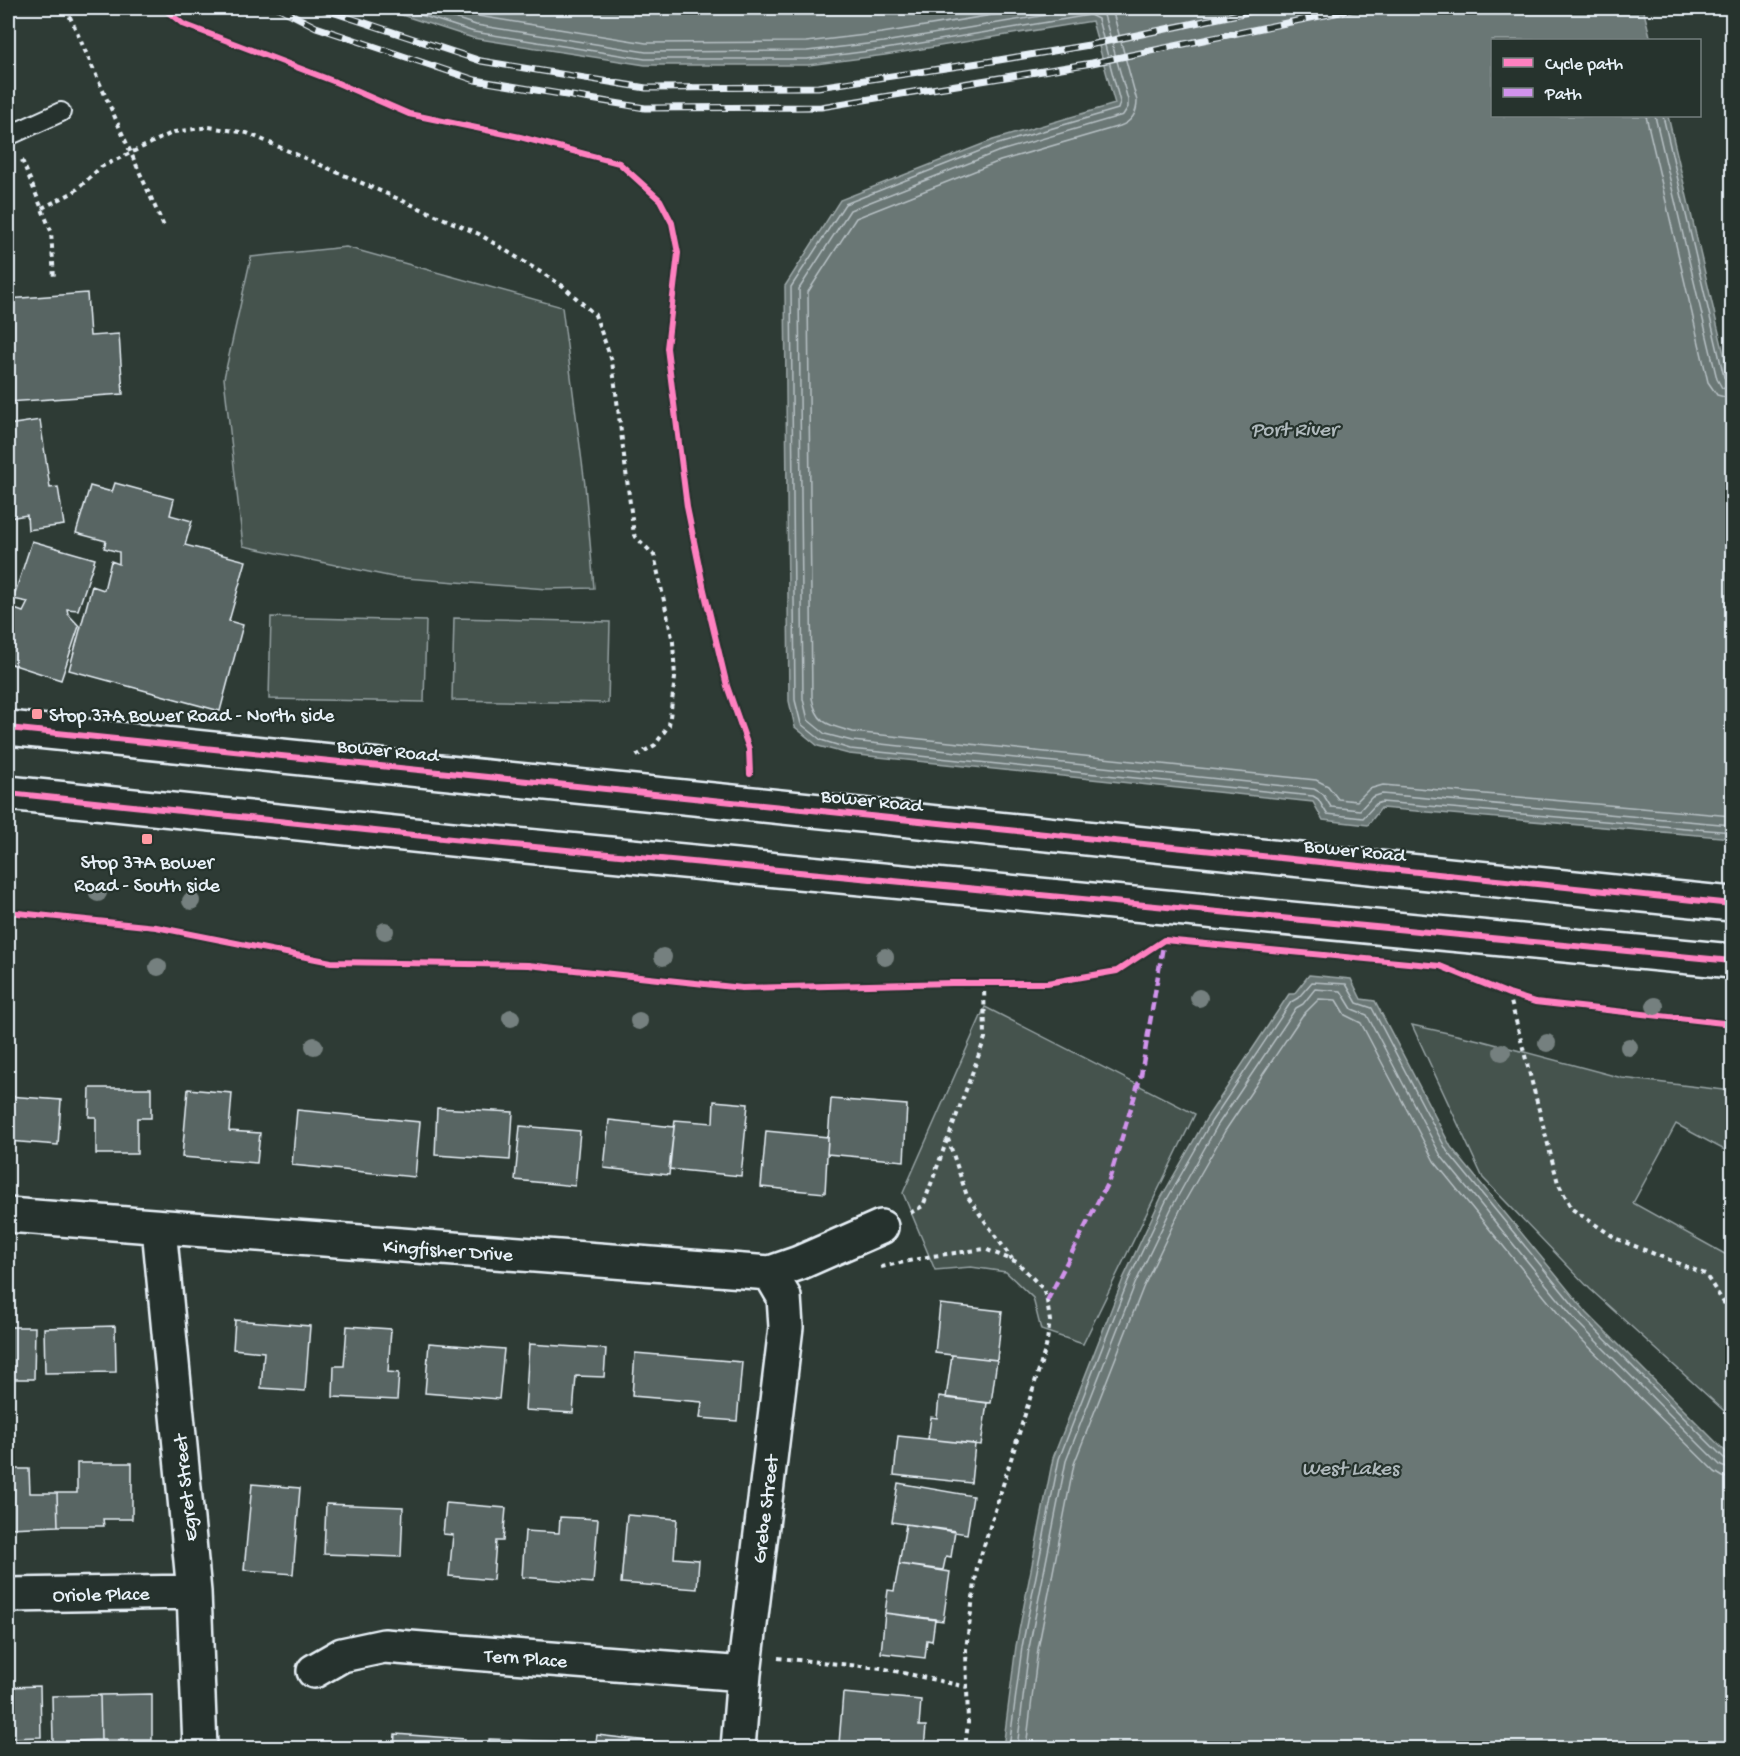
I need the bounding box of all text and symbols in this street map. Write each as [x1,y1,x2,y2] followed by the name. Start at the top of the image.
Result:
[1491,39,1701,117] legend
[1545,55,1623,76] text: Cycle path
[1544,85,1582,106] text: Path
[1251,419,1342,444] water label: Port River
[49,706,335,729] place label: Stop 37A Bower Road - North side
[30,707,44,721] marker: Stop 37A Bower Road - North side
[335,736,442,769] street label: Bower Road
[819,786,926,819] street label: Bower Road
[140,832,154,846] marker: Stop 37A Bower Road - South side
[1302,836,1409,869] street label: Bower Road
[74,853,221,899] place label: Stop 37A Bower Road - South side
[382,1236,514,1269] street label: Kingfisher Drive
[170,1431,205,1542] street label: Egret Street
[749,1452,786,1565] street label: Grebe Street
[1301,1458,1401,1483] water label: West Lakes
[52,1584,150,1609] street label: Oriole Place
[483,1646,569,1675] street label: Tern Place

